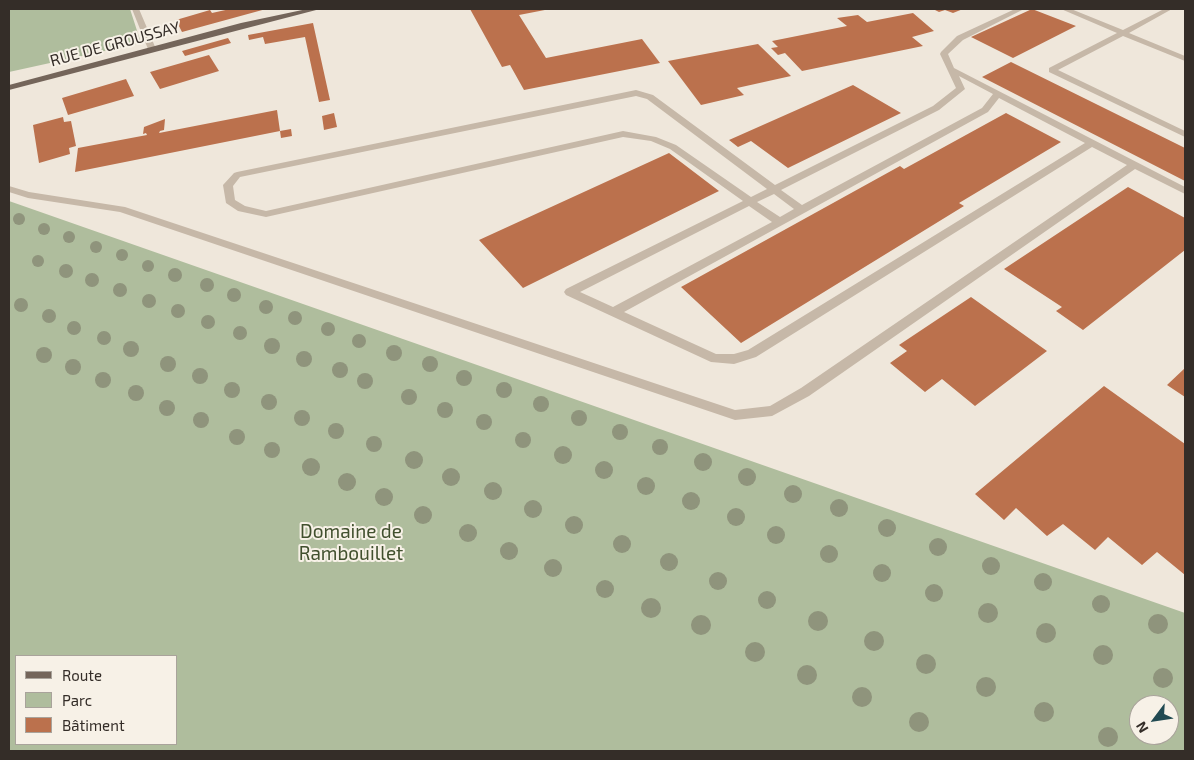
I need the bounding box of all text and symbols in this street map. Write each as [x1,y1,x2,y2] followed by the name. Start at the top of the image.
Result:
[48,17,182,71] street label: RUE DE GROUSSAY
[299,521,403,565] park label: Domaine de Rambouillet
[15,655,178,745] legend
[62,666,102,684] text: Route
[62,691,92,709] text: Parc
[1129,695,1179,745] north arrow
[62,716,125,734] text: Bâtiment
[1132,719,1151,736] text: N

